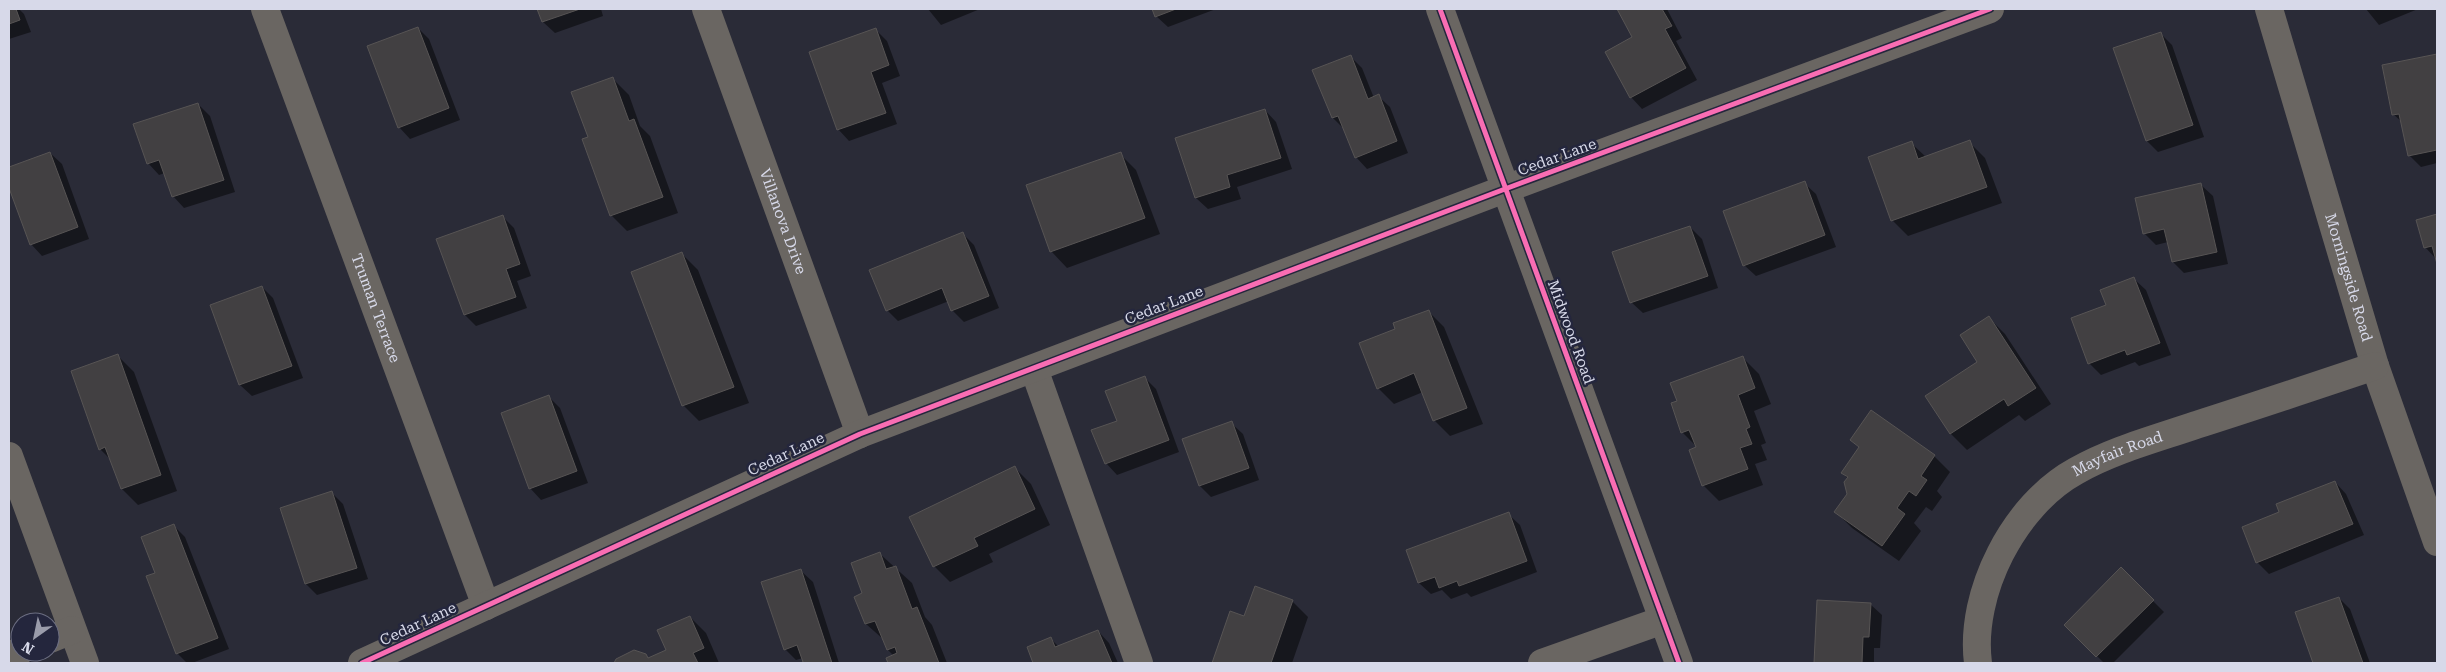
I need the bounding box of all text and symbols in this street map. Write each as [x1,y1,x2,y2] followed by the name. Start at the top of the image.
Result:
[1515,134,1599,180] street label: Cedar Lane
[756,166,810,277] street label: Villanova Drive
[2321,211,2376,344] street label: Morningside Road
[347,251,404,365] street label: Truman Terrace
[1544,277,1598,387] street label: Midwood Road
[1122,282,1206,328] street label: Cedar Lane
[2069,427,2165,480] street label: Mayfair Road
[745,428,827,480] street label: Cedar Lane
[377,598,459,650] street label: Cedar Lane
[10,612,60,662] north arrow
[19,638,37,658] text: N

